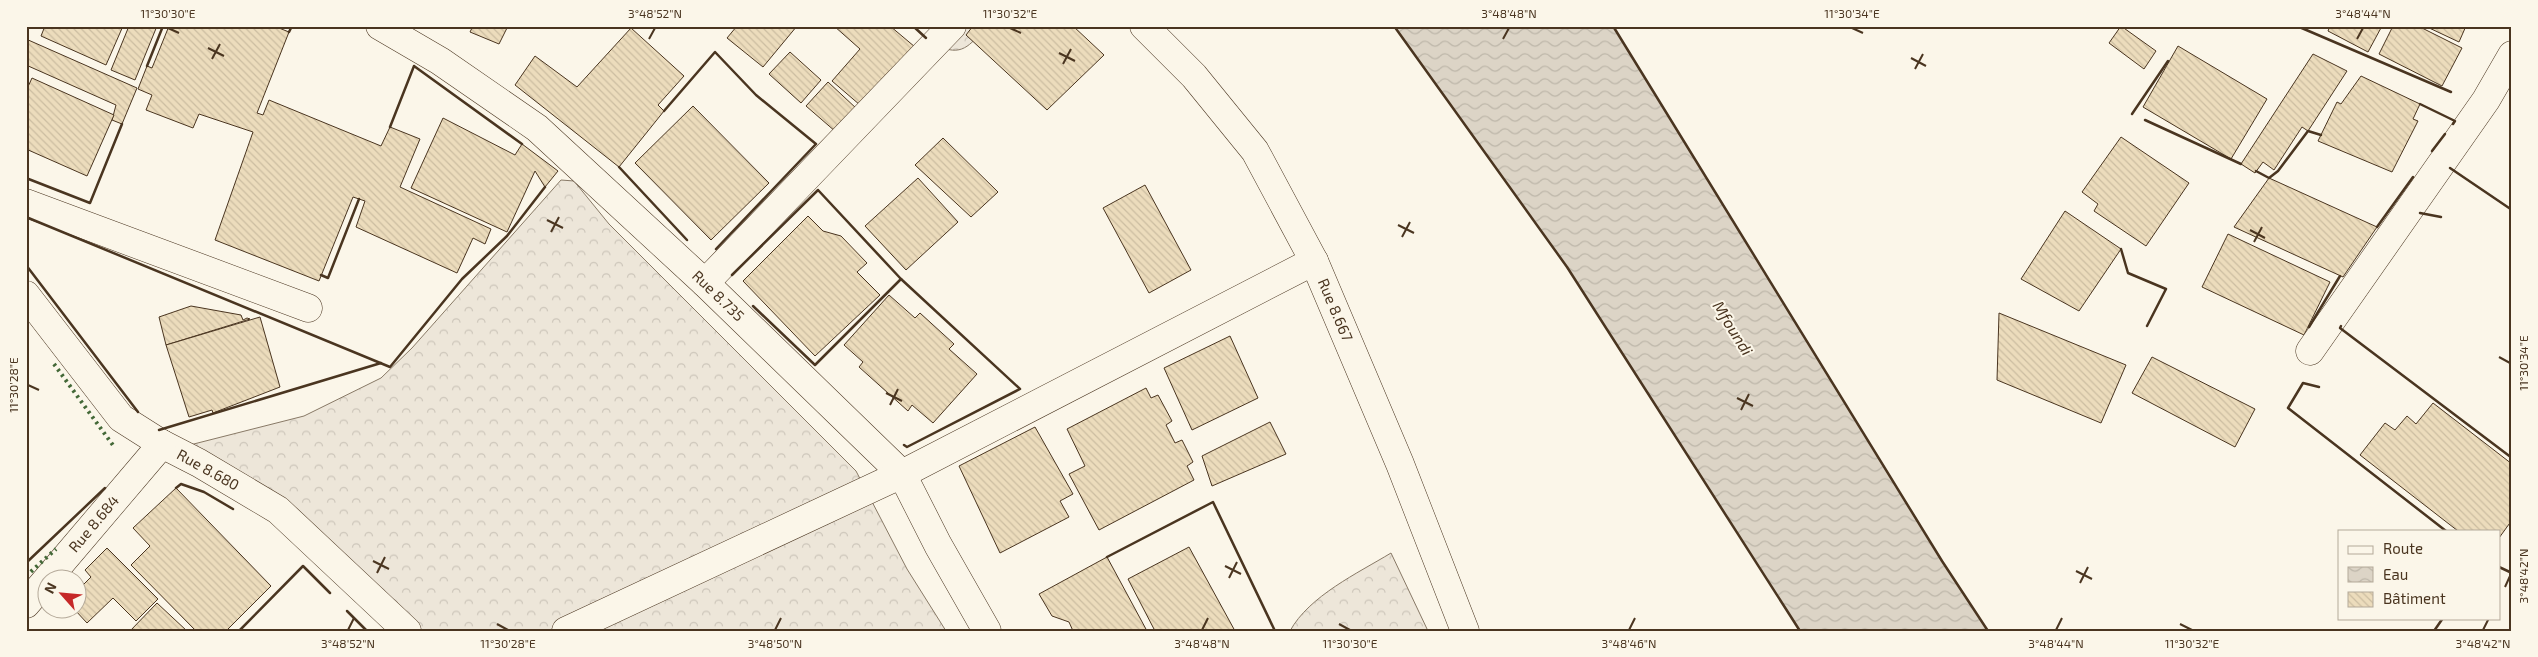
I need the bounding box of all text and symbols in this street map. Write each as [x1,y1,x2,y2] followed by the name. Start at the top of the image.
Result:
[140,6,196,20] text: 11°30'30"E
[628,6,682,20] text: 3°48'52"N
[983,6,1038,20] text: 11°30'32"E
[1481,6,1537,20] text: 3°48'48"N
[1824,6,1880,20] text: 11°30'34"E
[2335,6,2391,20] text: 3°48'44"N
[689,266,748,324] street label: Rue 8.735
[1315,275,1357,344] street label: Rue 8.667
[1709,297,1758,358] water label: Mfoundi
[2516,335,2530,391] text: 11°30'34"E
[6,357,20,413] text: 11°30'28"E
[174,445,243,494] street label: Rue 8.680
[64,491,122,555] street label: Rue 8.684
[2338,530,2500,620] legend
[2383,539,2423,557] text: Route
[2516,549,2530,603] text: 3°48'42"N
[2383,565,2408,583] text: Eau
[38,570,88,620] north arrow
[40,580,60,596] text: N
[2383,589,2446,607] text: Bâtiment
[321,636,375,650] text: 3°48'52"N
[480,636,536,650] text: 11°30'28"E
[748,636,802,650] text: 3°48'50"N
[1174,636,1230,650] text: 3°48'48"N
[1322,636,1378,650] text: 11°30'30"E
[1602,636,1656,650] text: 3°48'46"N
[2028,636,2084,650] text: 3°48'44"N
[2165,636,2220,650] text: 11°30'32"E
[2456,636,2510,650] text: 3°48'42"N

